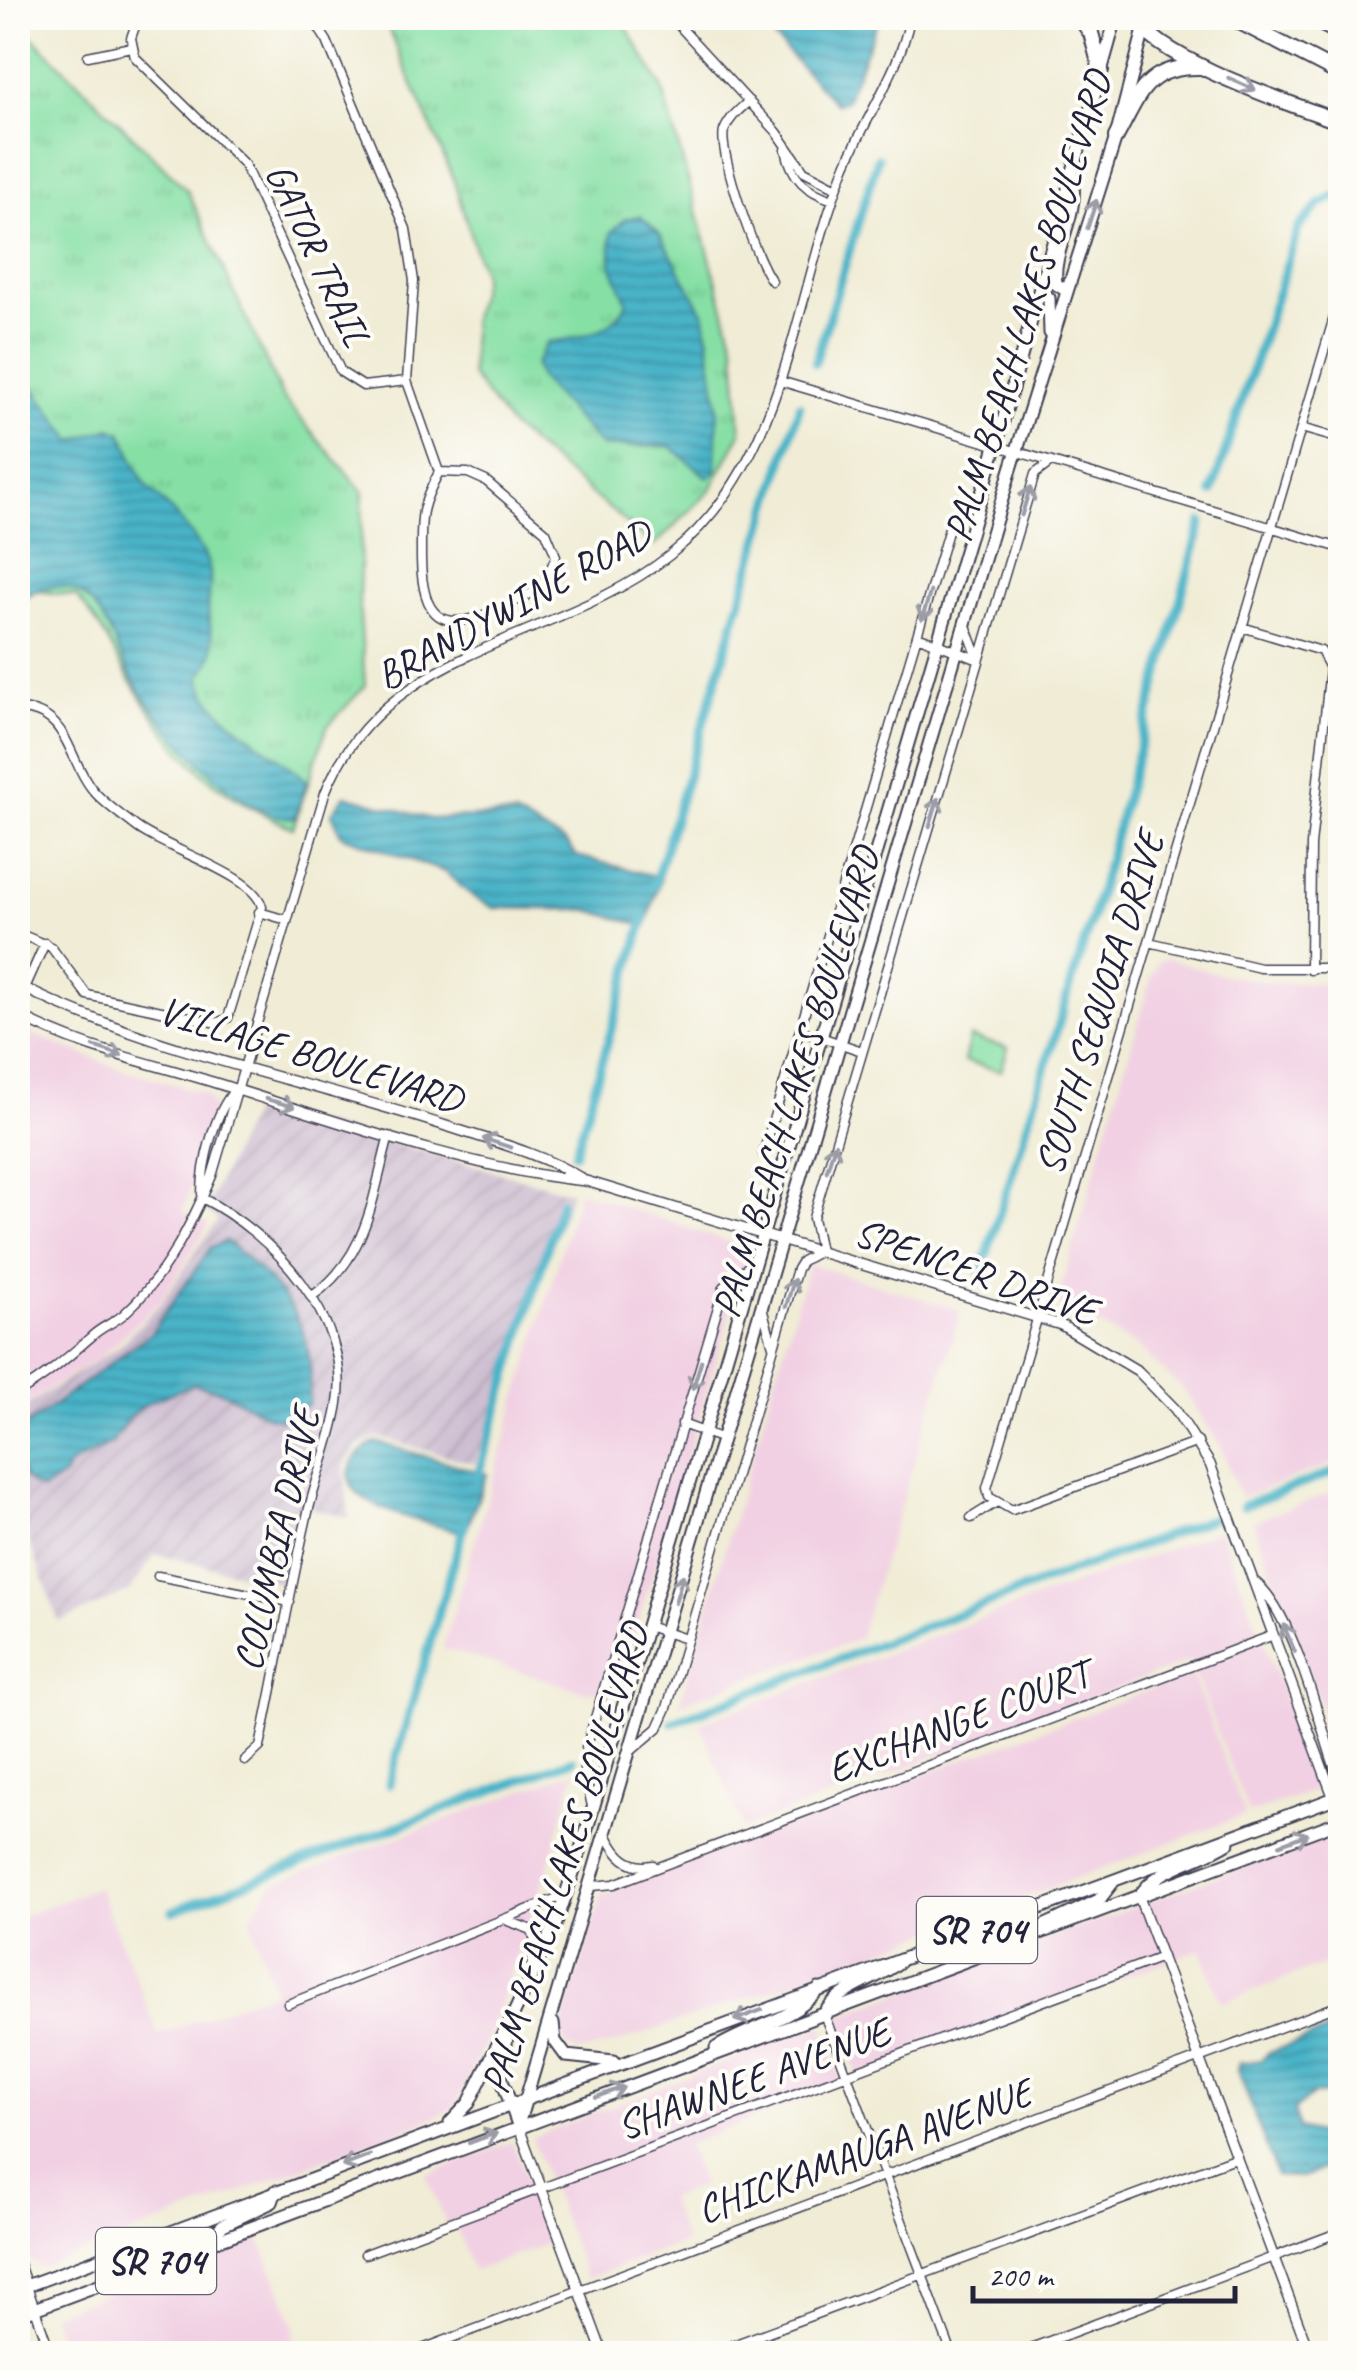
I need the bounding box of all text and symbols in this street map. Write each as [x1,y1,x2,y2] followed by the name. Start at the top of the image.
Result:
[933,63,1124,547] street label: PALM BEACH LAKES BOULEVARD
[1226,76,1257,94] one-way arrow
[254,155,383,355] street label: GATOR TRAIL
[1084,199,1102,230] one-way arrow
[1019,485,1037,517] one-way arrow
[367,507,663,701] street label: BRANDYWINE ROAD
[916,590,934,621] one-way arrow
[926,797,944,828] one-way arrow
[1024,821,1177,1181] street label: SOUTH SEQUOIA DRIVE
[701,839,892,1323] street label: PALM BEACH LAKES BOULEVARD
[153,985,472,1126] street label: VILLAGE BOULEVARD
[91,1043,123,1061] one-way arrow
[263,1095,295,1113] one-way arrow
[481,1132,513,1150] one-way arrow
[823,1142,841,1173] one-way arrow
[848,1207,1108,1338] street label: SPENCER DRIVE
[782,1278,800,1309] one-way arrow
[687,1359,705,1390] one-way arrow
[222,1398,333,1675] street label: COLUMBIA DRIVE
[671,1573,689,1605] one-way arrow
[470,1615,661,2099] street label: PALM BEACH LAKES BOULEVARD
[1278,1623,1296,1654] one-way arrow
[821,1646,1105,1795] street label: EXCHANGE COURT
[1278,1829,1309,1847] one-way arrow
[917,1897,1037,1963] road number: SR 704
[610,2005,901,2151] street label: SHAWNEE AVENUE
[733,2007,764,2025] one-way arrow
[690,2065,1043,2235] street label: CHICKAMAUGA AVENUE
[593,2082,624,2100] one-way arrow
[467,2128,498,2146] one-way arrow
[341,2153,371,2171] one-way arrow
[96,2228,216,2294] road number: SR 704
[973,2241,1236,2303] scale bar
[988,2257,1055,2295] text: 200 m

